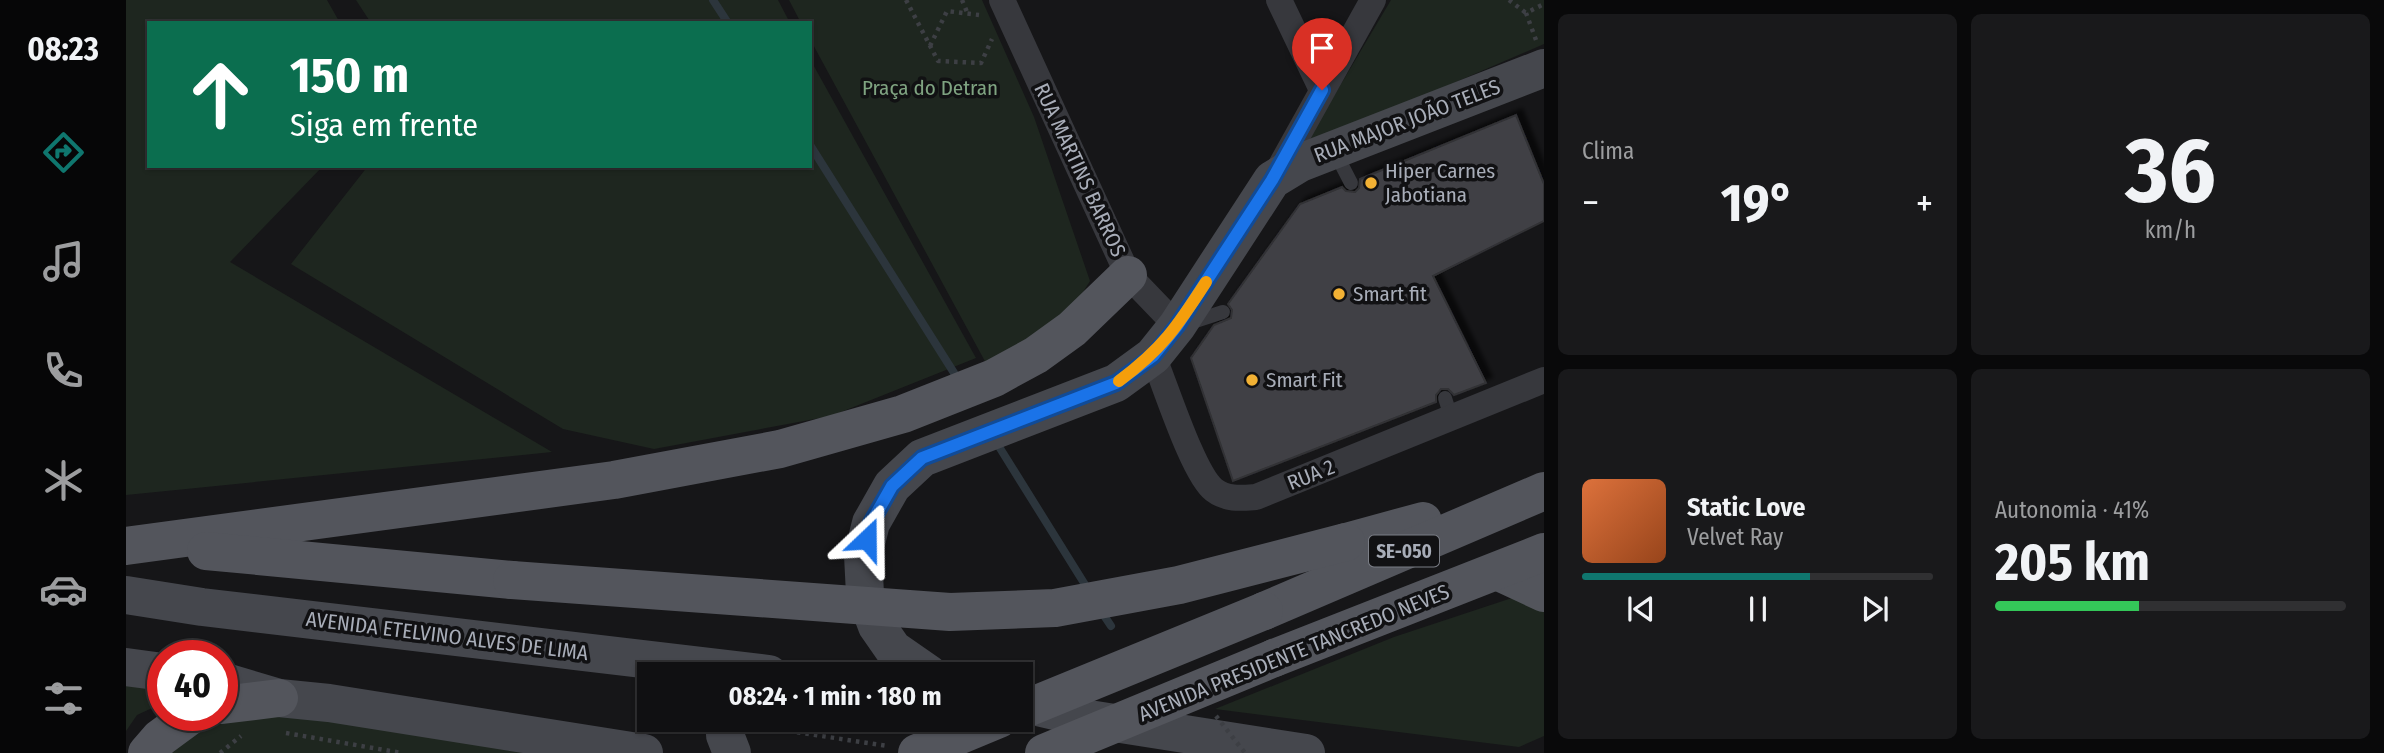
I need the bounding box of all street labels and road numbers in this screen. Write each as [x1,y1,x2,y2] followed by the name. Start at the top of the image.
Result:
[1310,74,1504,168] street label: RUA MAJOR JOÃO TELES
[1028,79,1132,261] street label: RUA MARTINS BARROS
[1284,454,1338,496] street label: RUA 2
[1369,536,1439,566] road number: SE-050
[1135,579,1453,727] street label: AVENIDA PRESIDENTE TANCREDO NEVES
[304,606,590,666] street label: AVENIDA ETELVINO ALVES DE LIMA

